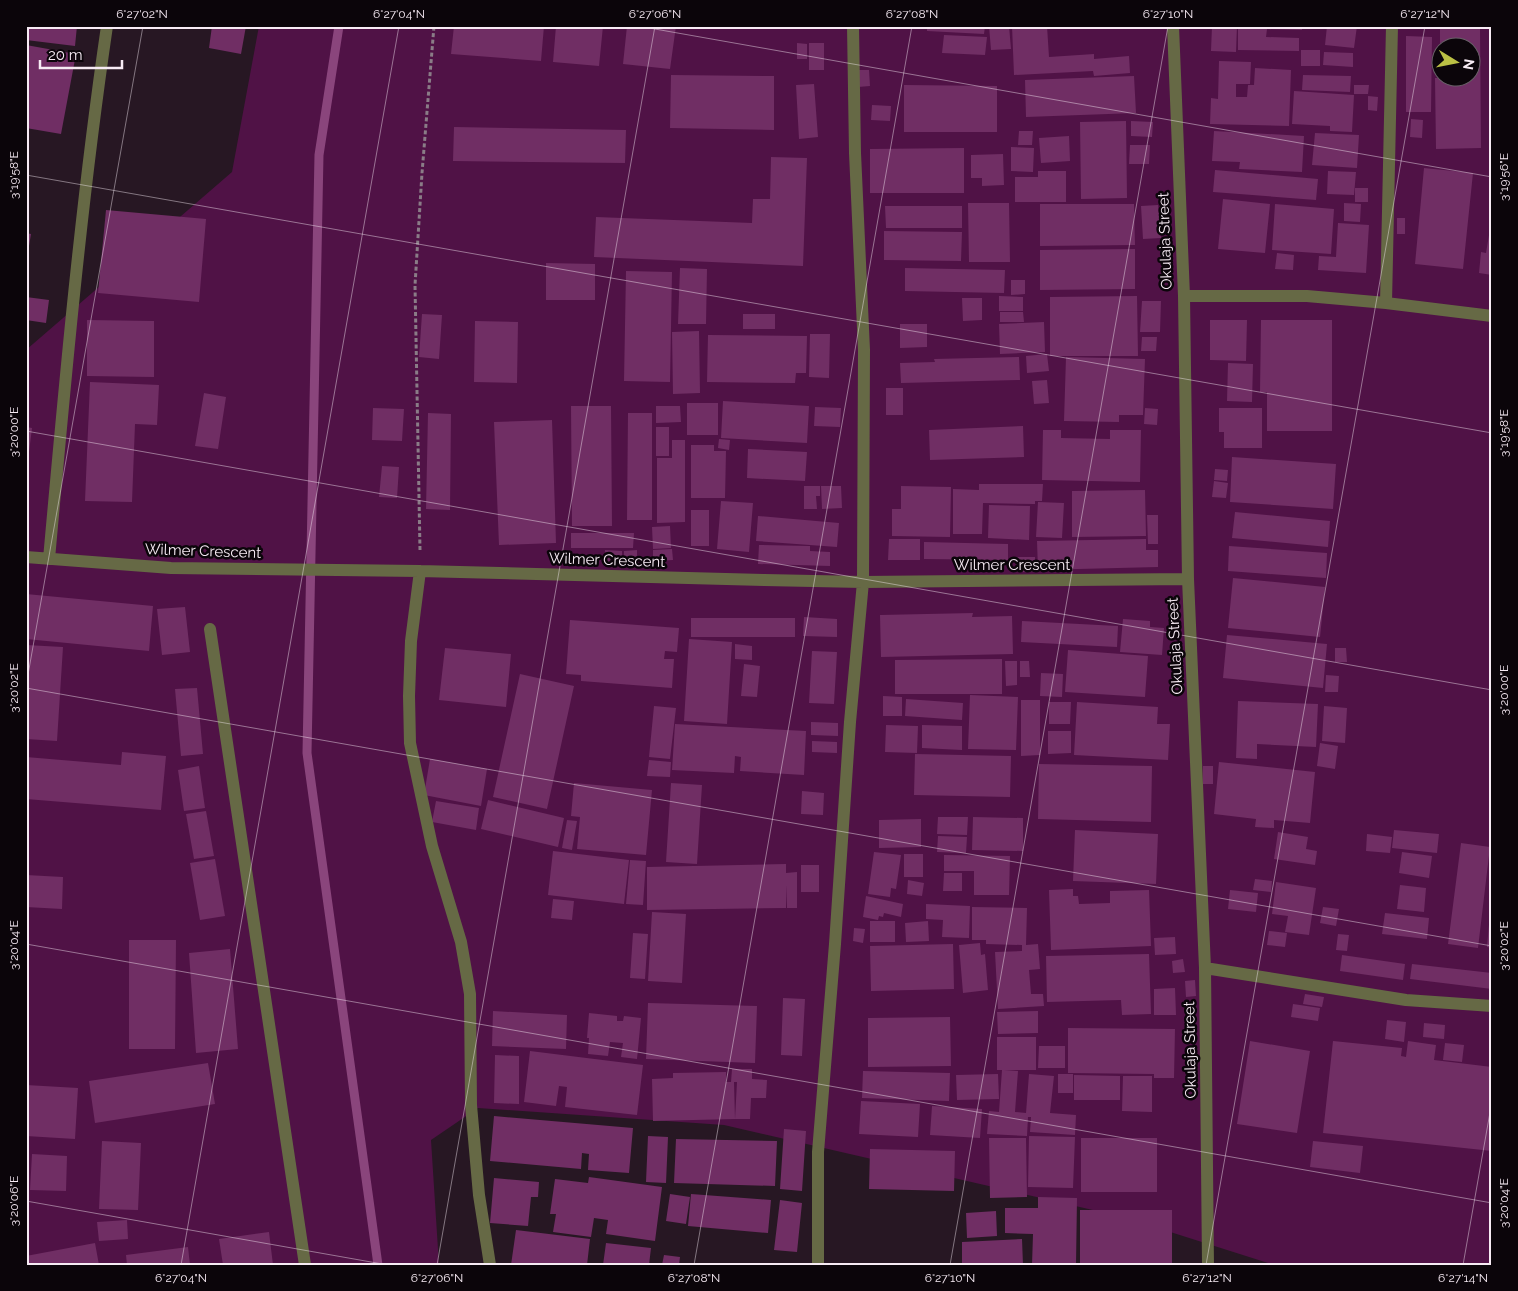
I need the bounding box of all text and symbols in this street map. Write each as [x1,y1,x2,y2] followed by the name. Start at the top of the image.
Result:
[116,7,168,21] text: 6°27'02"N
[373,7,425,21] text: 6°27'04"N
[629,7,681,21] text: 6°27'06"N
[886,7,938,21] text: 6°27'08"N
[1143,7,1193,21] text: 6°27'10"N
[1400,7,1450,21] text: 6°27'12"N
[40,38,122,70] scale bar
[1430,38,1480,88] north arrow
[48,46,83,64] text: 20 m
[1460,58,1478,71] text: N
[7,151,21,199] text: 3°19'58"E
[1497,153,1511,201] text: 3°19'56"E
[1154,192,1176,290] street label: Okulaja Street
[7,407,21,457] text: 3°20'00"E
[1497,409,1511,457] text: 3°19'58"E
[145,540,261,562] street label: Wilmer Crescent
[549,549,665,571] street label: Wilmer Crescent
[954,556,1070,574] street label: Wilmer Crescent
[1163,597,1187,695] street label: Okulaja Street
[7,663,21,713] text: 3°20'02"E
[1497,665,1511,715] text: 3°20'00"E
[7,920,21,970] text: 3°20'04"E
[1497,921,1511,971] text: 3°20'02"E
[1180,1001,1200,1099] street label: Okulaja Street
[7,1176,21,1226] text: 3°20'06"E
[1497,1178,1511,1228] text: 3°20'04"E
[155,1271,207,1285] text: 6°27'04"N
[411,1271,463,1285] text: 6°27'06"N
[668,1271,720,1285] text: 6°27'08"N
[925,1271,975,1285] text: 6°27'10"N
[1182,1271,1232,1285] text: 6°27'12"N
[1438,1271,1488,1285] text: 6°27'14"N

